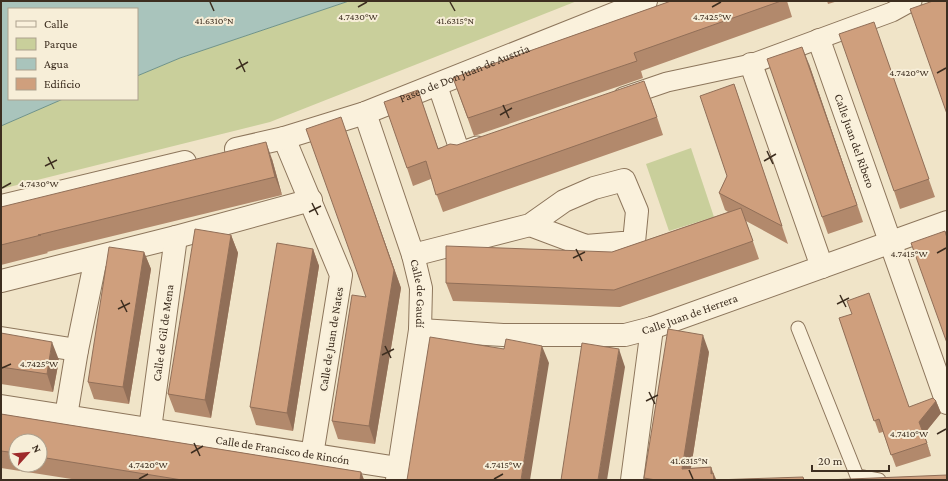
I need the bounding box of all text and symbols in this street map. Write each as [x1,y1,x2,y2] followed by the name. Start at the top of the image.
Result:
[8,8,138,100] legend
[338,11,379,22] text: 4.7430°W
[693,11,732,22] text: 4.7425°W
[194,15,234,26] text: 41.6310°N
[436,15,474,26] text: 41.6315°N
[44,17,68,31] text: Calle
[44,37,77,51] text: Parque
[397,41,532,106] street label: Paseo de Don Juan de Austria
[44,57,69,71] text: Agua
[889,67,930,78] text: 4.7420°W
[44,77,81,91] text: Edificio
[832,92,878,190] street label: Calle Juan del Ribero
[19,178,60,189] text: 4.7430°W
[890,248,928,259] text: 4.7415°W
[407,258,428,329] street label: Calle de Gaudí
[150,283,177,382] street label: Calle de Gil de Mena
[316,285,346,392] street label: Calle de Juan de Nates
[640,291,740,337] street label: Calle Juan de Herrera
[20,358,59,369] text: 4.7425°W
[890,428,929,439] text: 4.7410°W
[8,433,48,473] north arrow
[215,433,351,467] street label: Calle de Francisco de Rincón
[30,442,44,455] text: N
[812,447,889,473] scale bar
[818,454,843,468] text: 20 m
[670,455,708,466] text: 41.6315°N
[128,459,169,470] text: 4.7420°W
[484,459,522,470] text: 4.7415°W

